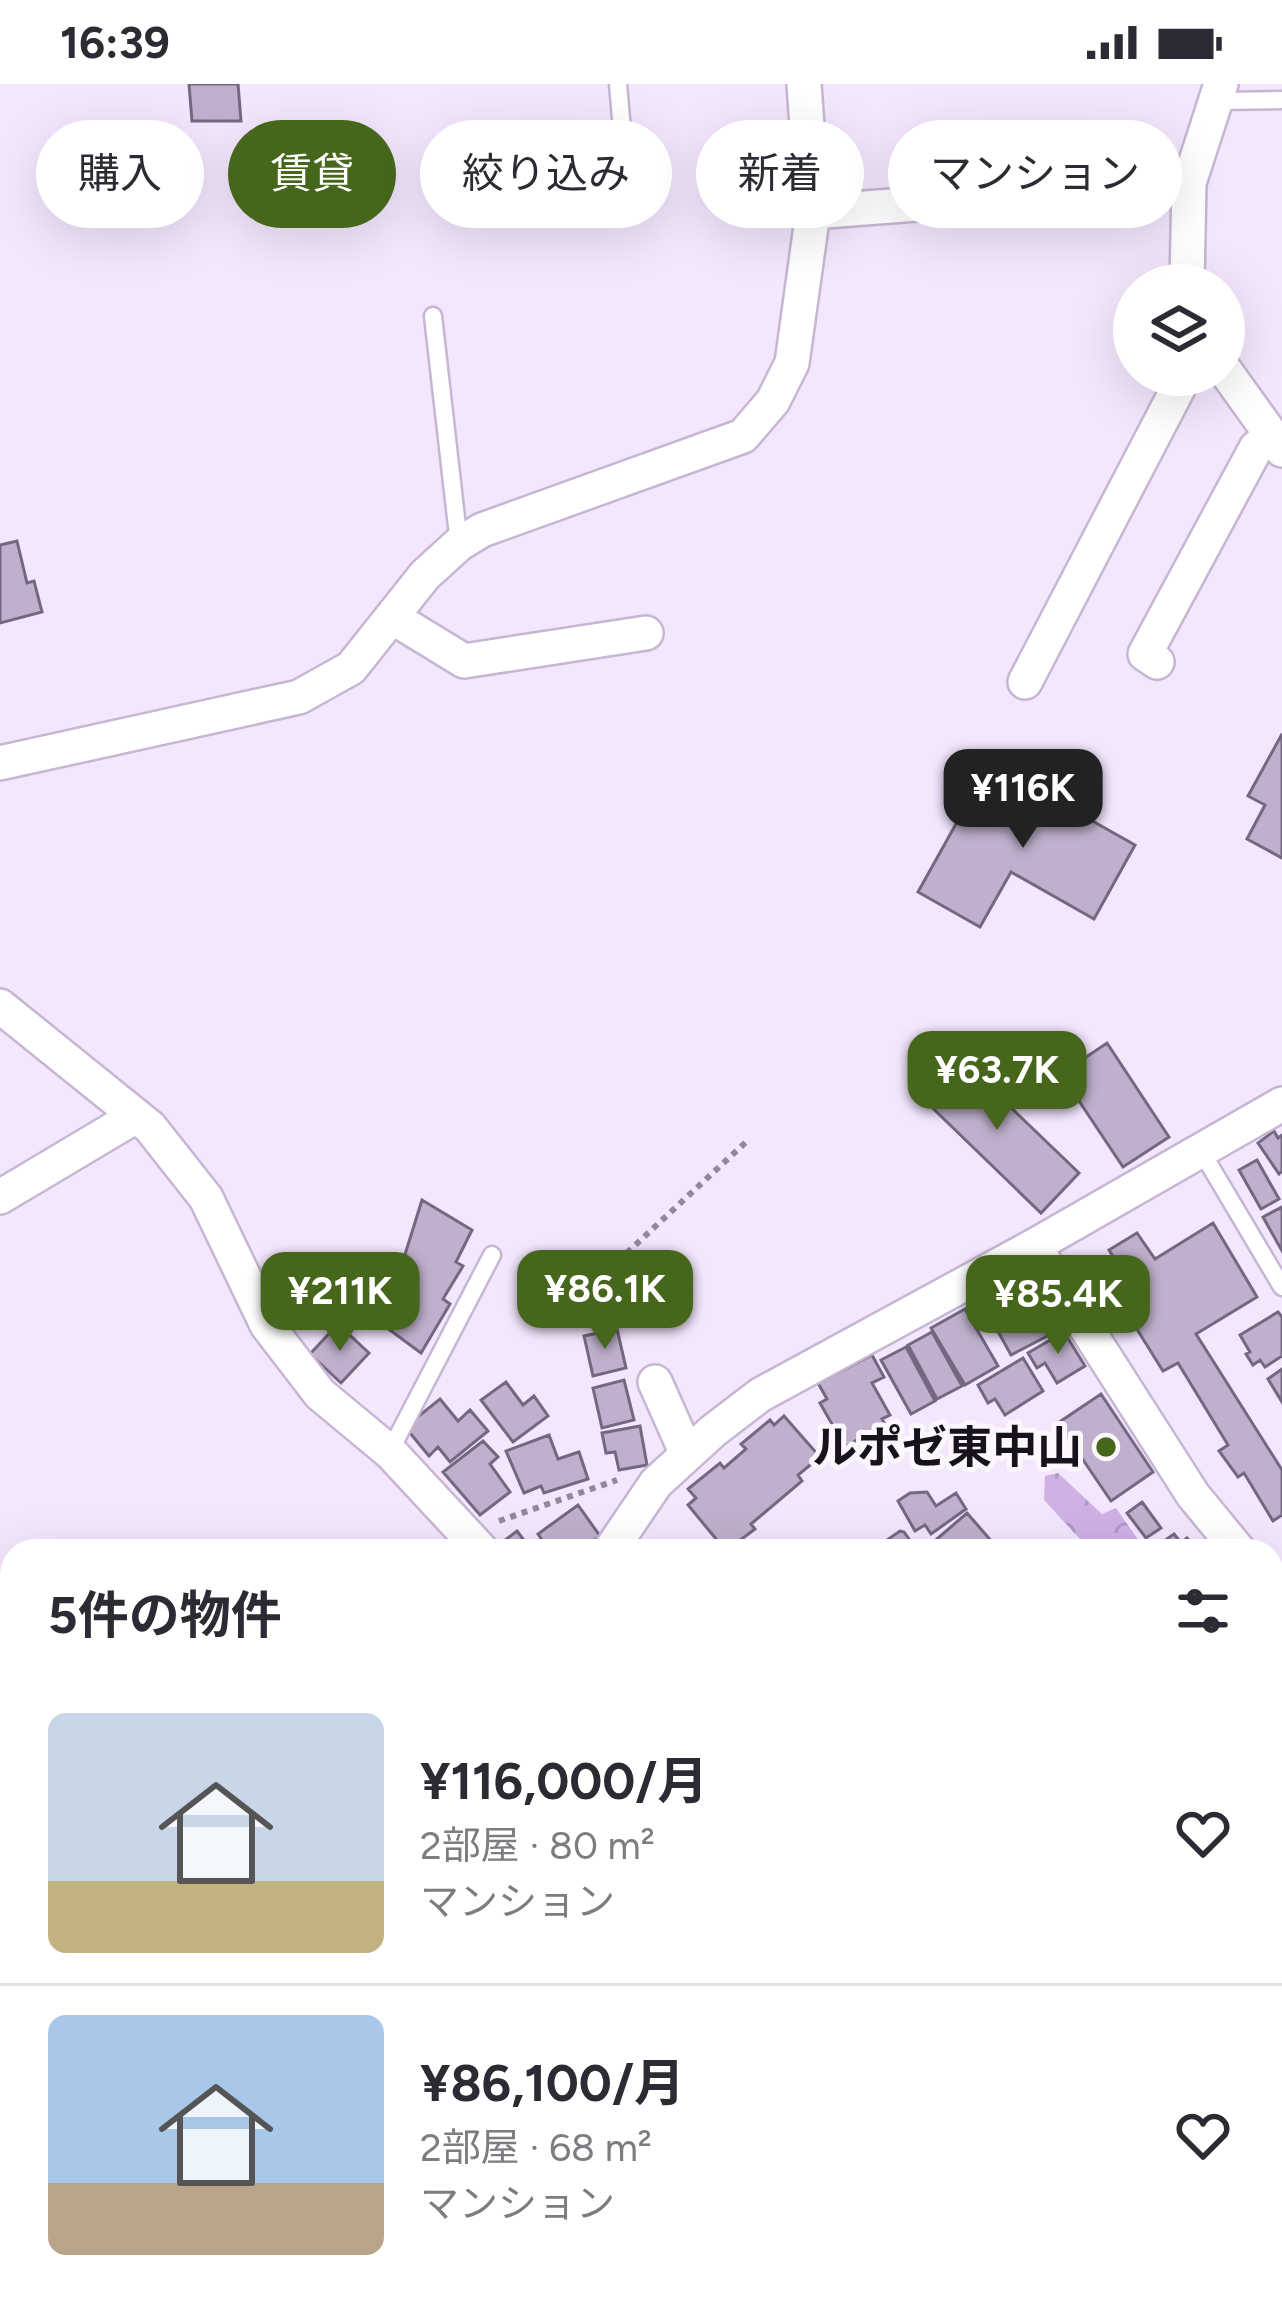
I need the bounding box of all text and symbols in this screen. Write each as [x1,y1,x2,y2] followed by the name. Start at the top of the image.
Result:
[60,15,170,69] text: 16:39
[36,120,204,228] chip: 購入
[228,120,396,228] chip: 賃貸
[420,120,672,228] chip: 絞り込み
[696,120,864,228] chip: 新着
[888,120,1182,228] chip: マンション
[1113,264,1245,396] map controls
[1113,264,1245,396] button: layers
[939,749,1107,851] pin: ¥116K
[971,764,1075,811] text: ¥116K
[899,1031,1095,1133] pin: ¥63.7K
[935,1046,1059,1093] text: ¥63.7K
[507,1250,703,1352] pin: ¥86.1K
[256,1252,424,1354] pin: ¥211K
[960,1255,1156,1357] pin: ¥85.4K
[544,1265,666,1312] text: ¥86.1K
[288,1267,392,1314] text: ¥211K
[993,1270,1123,1317] text: ¥85.4K
[812,1420,1082,1474] place label: ルポゼ東中山
[1093,1434,1119,1460] marker: ルポゼ東中山
[1170,1578,1236,1644] icon: filters
[48,1585,282,1646] text: 5件の物件
[420,1751,708,1812] text: ¥116,000/月
[144,1761,288,1905] icon: home
[1170,1800,1236,1866] icon: heart
[420,1822,655,1869] text: 2部屋 · 80 m²
[420,1878,615,1925] text: マンション
[420,2053,685,2114] text: ¥86,100/月
[144,2063,288,2207] icon: home
[1170,2102,1236,2168] icon: heart
[420,2124,652,2171] text: 2部屋 · 68 m²
[420,2180,615,2227] text: マンション

